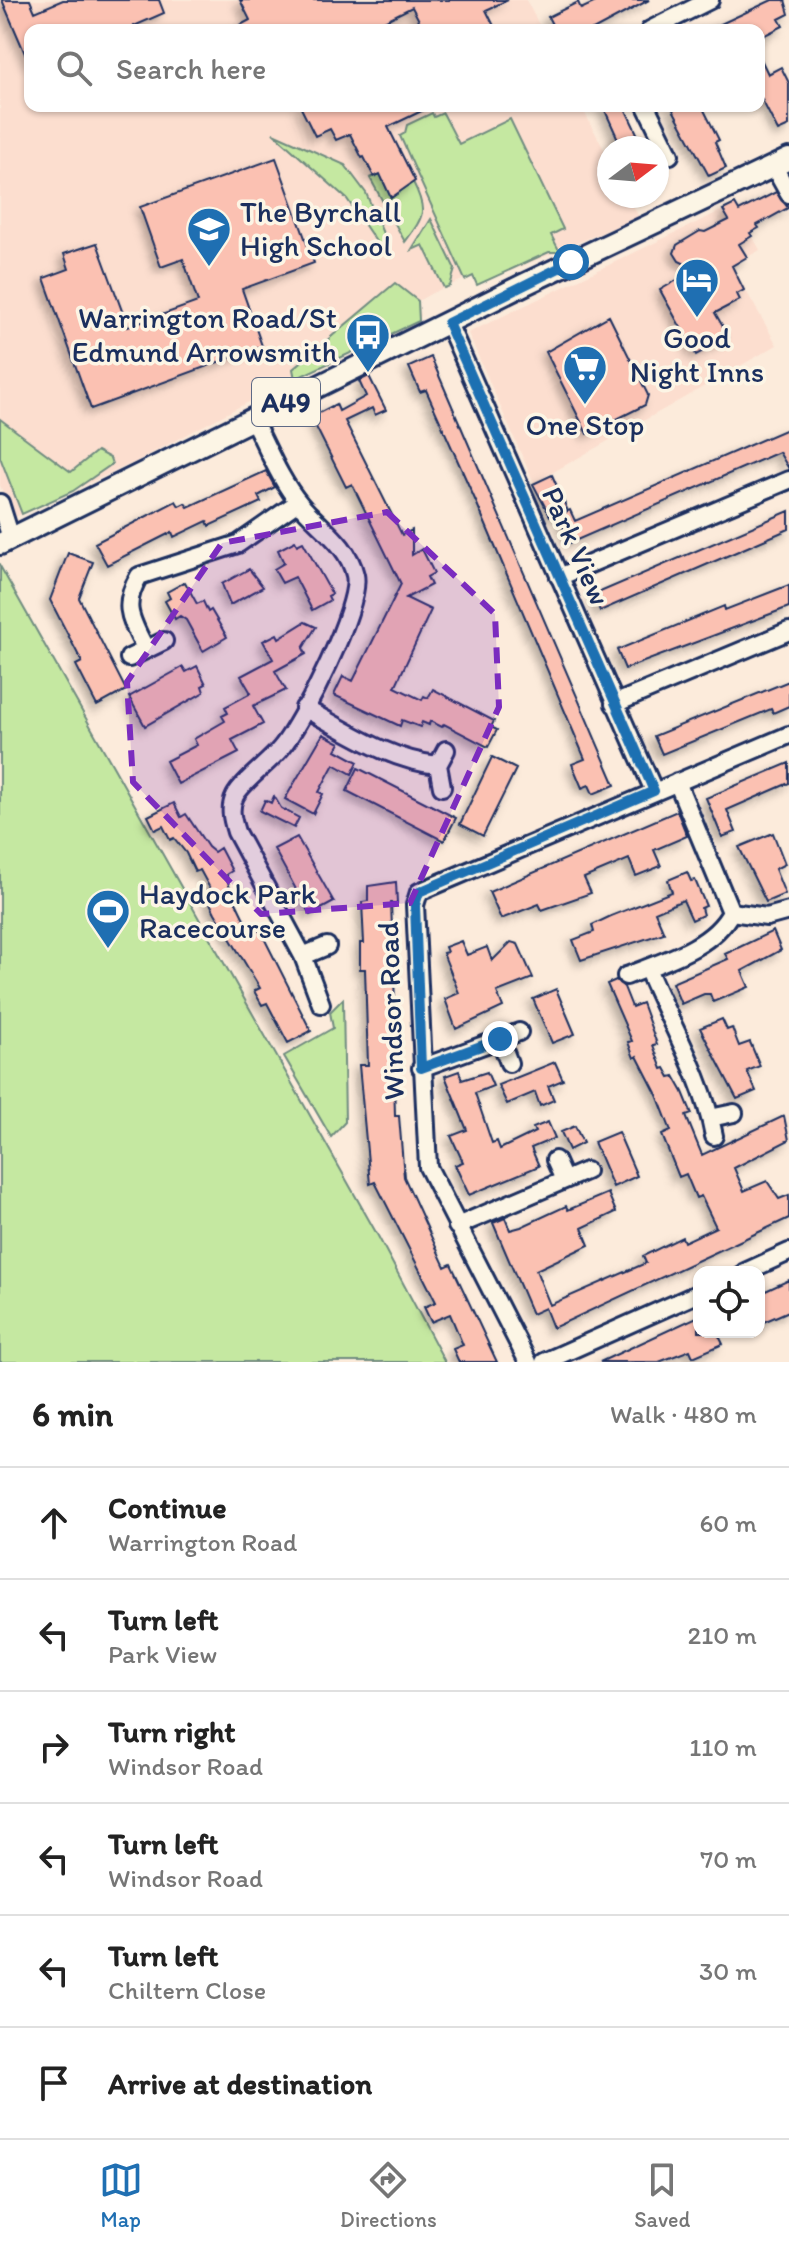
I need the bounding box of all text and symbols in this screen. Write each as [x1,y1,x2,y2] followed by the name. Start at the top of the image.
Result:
[24,24,765,112] search box
[52,46,96,90] icon: search
[116,50,266,87] text: Search here
[597,136,669,208] north arrow
[240,193,401,264] place label: The Byrchall High School
[185,205,233,268] school or university icon: The Byrchall High School
[553,244,589,280] route start
[673,256,721,319] hotel icon: Good Night Inns
[72,299,337,370] place label: Warrington Road/St Edmund Arrowsmith
[344,311,392,374] bus stop icon: Warrington Road/St Edmund Arrowsmith
[630,319,764,390] place label: Good Night Inns
[561,343,609,406] supermarket icon: One Stop
[252,378,320,426] road number: A49
[526,406,644,443] place label: One Stop
[534,481,619,611] street label: Park View
[139,875,317,946] place label: Haydock Park Racecourse
[84,887,132,950] sports icon: Haydock Park Racecourse
[369,921,412,1101] street label: Windsor Road
[482,1021,518,1057] route end
[693,1266,765,1338] map controls
[693,1266,765,1338] button: locate
[32,1394,113,1435] text: 6 min
[610,1398,757,1430] text: Walk · 480 m
[108,1489,227,1526] text: Continue
[32,1501,76,1545] icon: ahead
[700,1507,757,1539] text: 60 m
[108,1526,297,1558] text: Warrington Road
[108,1601,219,1638] text: Turn left
[32,1613,76,1657] icon: left
[688,1619,757,1651] text: 210 m
[108,1638,217,1670] text: Park View
[108,1713,236,1750] text: Turn right
[32,1725,76,1769] icon: right
[689,1731,757,1763] text: 110 m
[108,1750,263,1782] text: Windsor Road
[108,1825,219,1862] text: Turn left
[32,1837,76,1881] icon: left
[700,1843,757,1875] text: 70 m
[108,1862,263,1894] text: Windsor Road
[108,1937,219,1974] text: Turn left
[32,1949,76,1993] icon: left
[699,1955,757,1987] text: 30 m
[108,1974,266,2006] text: Chiltern Close
[32,2061,76,2105] icon: arrive
[108,2065,372,2102] text: Arrive at destination
[99,2158,143,2233] tab: Map
[340,2158,437,2233] tab: Directions
[634,2158,690,2233] tab: Saved

